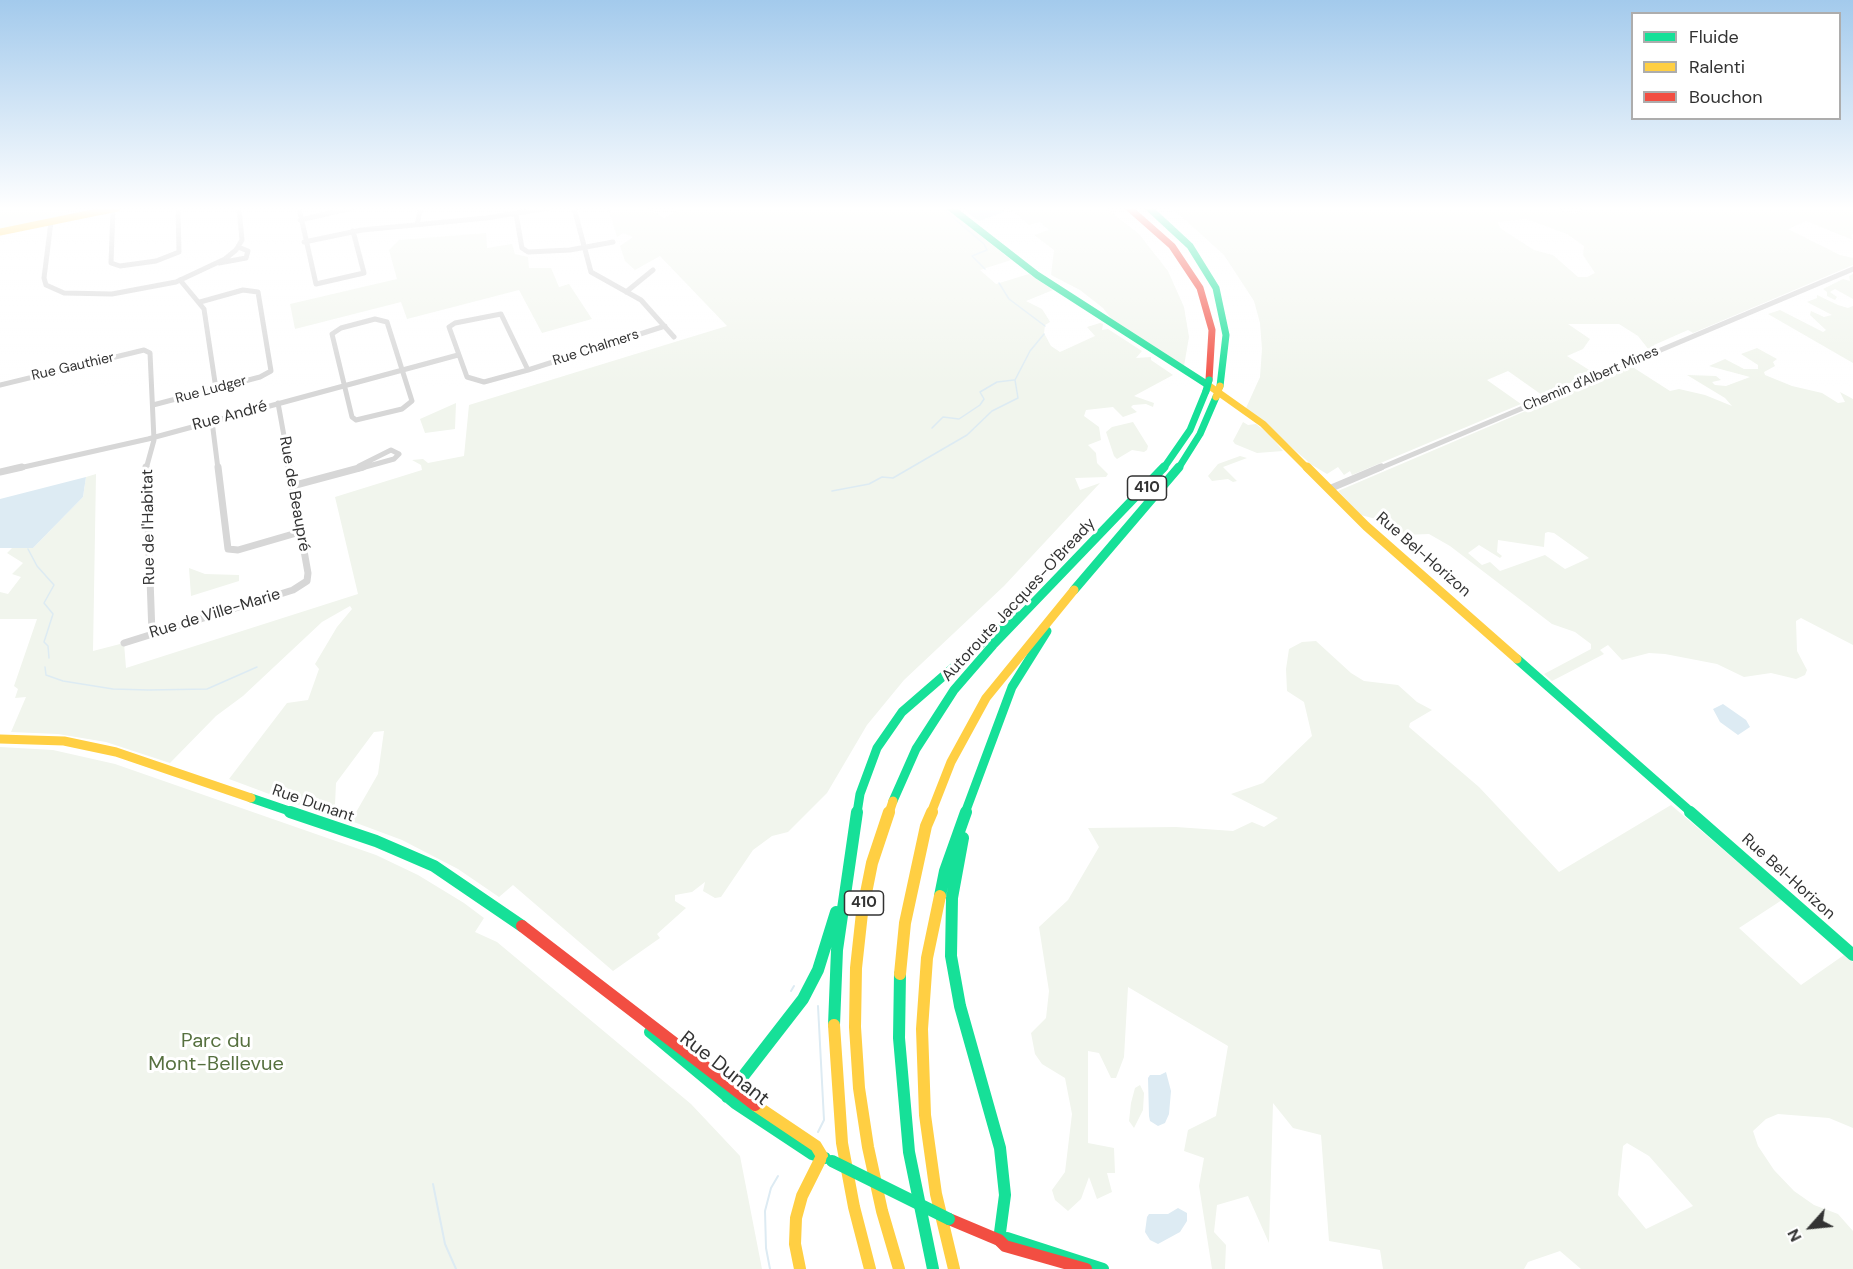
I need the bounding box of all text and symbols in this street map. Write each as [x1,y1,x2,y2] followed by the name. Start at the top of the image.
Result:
[1631,12,1841,120] legend
[1689,25,1739,49] text: Fluide
[1689,55,1745,79] text: Ralenti
[1689,85,1763,109] text: Bouchon
[551,326,641,370] street label: Rue Chalmers
[1521,343,1661,415] street label: Chemin d'Albert Mines
[30,349,116,385] street label: Rue Gauthier
[174,372,248,408] street label: Rue Ludger
[191,397,269,435] street label: Rue André
[274,435,314,553] street label: Rue de Beaupré
[138,469,160,585] street label: Rue de l'Habitat
[1128,476,1166,500] road number: 410
[1372,509,1474,601] street label: Rue Bel-Horizon
[938,514,1100,686] street label: Autoroute Jacques-O'Bready
[147,585,283,643] street label: Rue de Ville-Marie
[269,781,357,827] street label: Rue Dunant
[1737,830,1839,924] street label: Rue Bel-Horizon
[844,891,884,915] road number: 410
[674,1027,774,1111] street label: Rue Dunant
[148,1030,284,1077] park label: Parc du Mont-Bellevue
[1781,1197,1841,1257] north arrow
[1783,1225,1807,1245] text: N

